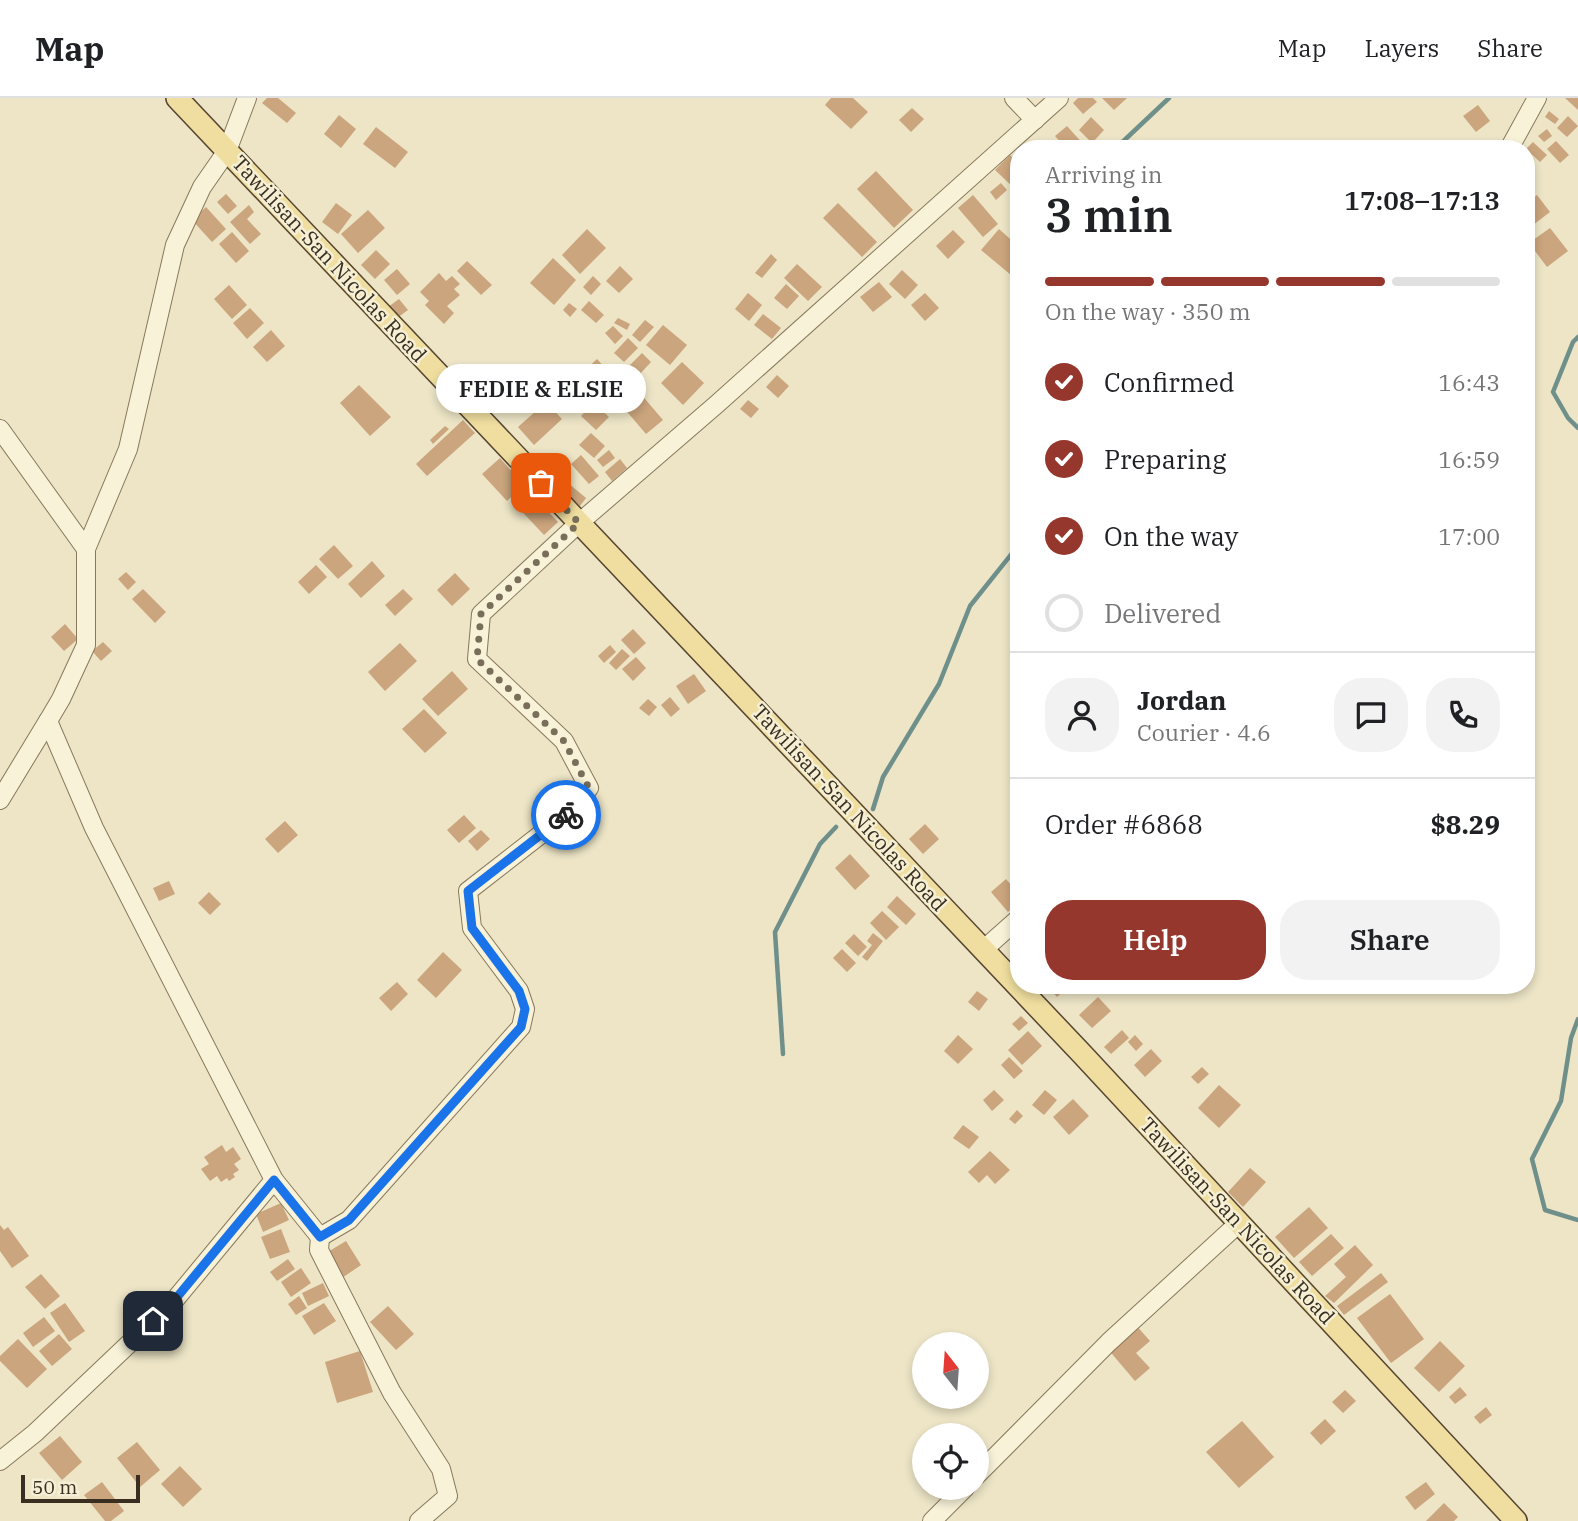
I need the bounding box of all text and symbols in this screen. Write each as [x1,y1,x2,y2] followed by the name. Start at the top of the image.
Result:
[35,27,104,70] text: Map
[1278,32,1326,64] text: Map
[1364,32,1439,64] text: Layers
[1477,32,1543,64] text: Share
[226,149,433,368] street label: Tawilisan-San Nicolas Road
[1045,159,1162,189] text: Arriving in
[1344,183,1500,217] text: 17:08–17:13
[1045,185,1173,245] text: 3 min
[1045,296,1251,326] text: On the way · 350 m
[1045,363,1083,401] icon: check
[436,364,646,413] callout: FEDIE & ELSIE
[1104,365,1235,399] text: Confirmed
[1438,367,1500,397] text: 16:43
[459,373,623,403] text: FEDIE & ELSIE
[1045,440,1083,478] icon: check
[1104,442,1226,476] text: Preparing
[1438,444,1500,474] text: 16:59
[511,453,571,513] pin
[522,464,560,502] icon: bag
[1045,517,1083,555] icon: check
[1104,519,1238,553] text: On the way
[1438,521,1500,551] text: 17:00
[1104,596,1221,630] text: Delivered
[1045,678,1119,752] button: person
[1334,678,1408,752] button: chat
[1426,678,1500,752] button: phone
[1137,683,1227,717] text: Jordan
[746,698,953,917] street label: Tawilisan-San Nicolas Road
[1137,717,1271,747] text: Courier · 4.6
[531,780,601,850] courier
[547,796,585,834] icon: bike
[1045,807,1203,841] text: Order #6868
[1430,807,1500,841] text: $8.29
[1045,900,1266,980] button: Help
[1280,900,1500,980] button: Share
[1134,1111,1341,1330] street label: Tawilisan-San Nicolas Road
[123,1291,183,1351] pin
[134,1302,172,1340] icon: home
[912,1332,989,1409] north arrow
[912,1332,989,1500] map controls
[912,1423,989,1500] button: locate
[21,1472,140,1504] scale bar
[32,1475,77,1499] text: 50 m

